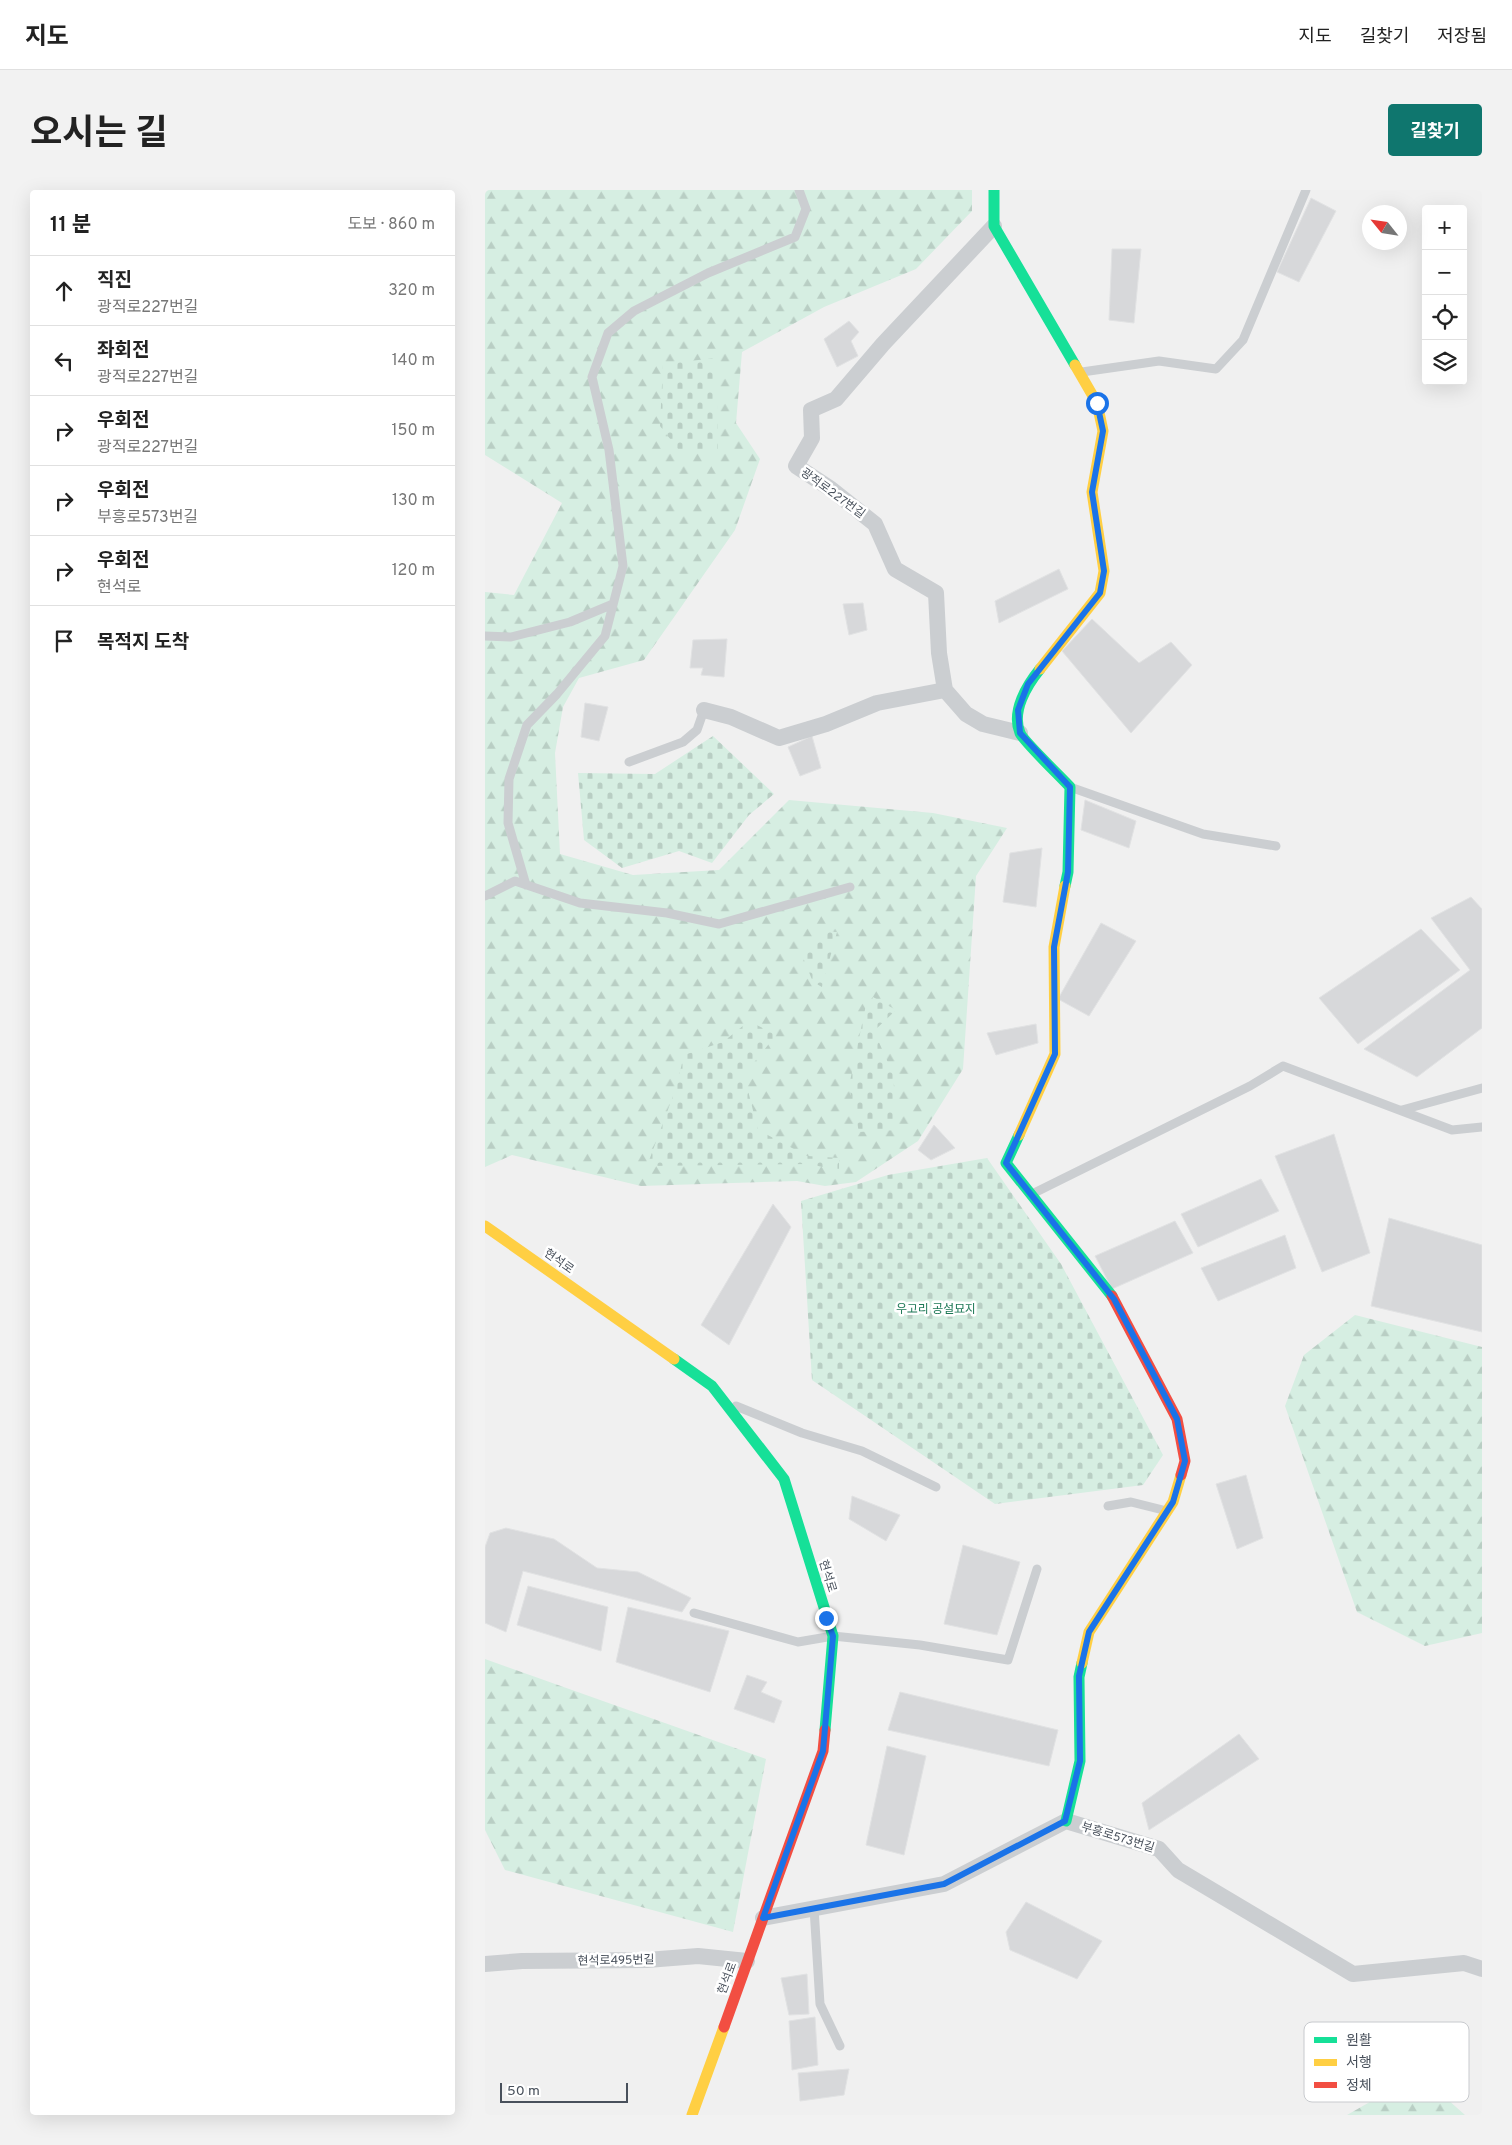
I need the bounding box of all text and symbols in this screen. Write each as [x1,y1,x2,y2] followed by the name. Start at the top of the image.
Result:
[25,23,69,53] text: 지도
[1299,26,1332,49] text: 지도
[1360,26,1409,49] text: 길찾기
[1437,26,1487,49] text: 저장됨
[1388,104,1482,156] button: 길찾기
[30,113,168,157] text: 오시는 길
[1362,205,1407,250] north arrow
[1422,205,1467,385] map controls
[1422,205,1467,250] button: +
[50,212,91,239] text: 11 분
[348,215,435,235] text: 도보 · 860 m
[1422,250,1467,295] button: −
[97,269,132,293] text: 직진
[50,277,78,305] icon: ahead
[388,281,435,301] text: 320 m
[1422,295,1467,340] button: locate
[97,298,198,318] text: 광적로227번길
[97,339,149,363] text: 좌회전
[1422,340,1467,385] button: layers
[50,347,78,375] icon: left
[392,351,435,371] text: 140 m
[97,368,198,388] text: 광적로227번길
[1086,392,1109,415] route start
[97,409,149,433] text: 우회전
[50,417,78,445] icon: right
[392,421,435,441] text: 150 m
[97,438,198,458] text: 광적로227번길
[797,465,868,523] street label: 광적로227번길
[97,479,149,503] text: 우회전
[50,487,78,515] icon: right
[392,491,435,511] text: 130 m
[97,508,198,528] text: 부흥로573번길
[97,549,149,573] text: 우회전
[50,557,78,585] icon: right
[392,561,435,581] text: 120 m
[97,578,141,598] text: 현석로
[50,627,78,655] icon: arrive
[97,631,189,655] text: 목적지 도착
[540,1246,577,1278] street label: 현석로
[896,1302,976,1318] park label: 우고리 공설묘지
[815,1558,840,1594] street label: 현석로
[815,1607,838,1630] route end
[1079,1819,1156,1857] street label: 부흥로573번길
[577,1952,655,1970] street label: 현석로495번길
[715,1960,741,1997] street label: 현석로
[1304,2022,1469,2102] legend
[1346,2033,1372,2050] text: 원활
[1346,2055,1372,2072] text: 서행
[1346,2078,1372,2095] text: 정체
[500,2080,627,2103] scale bar
[507,2083,540,2100] text: 50 m

